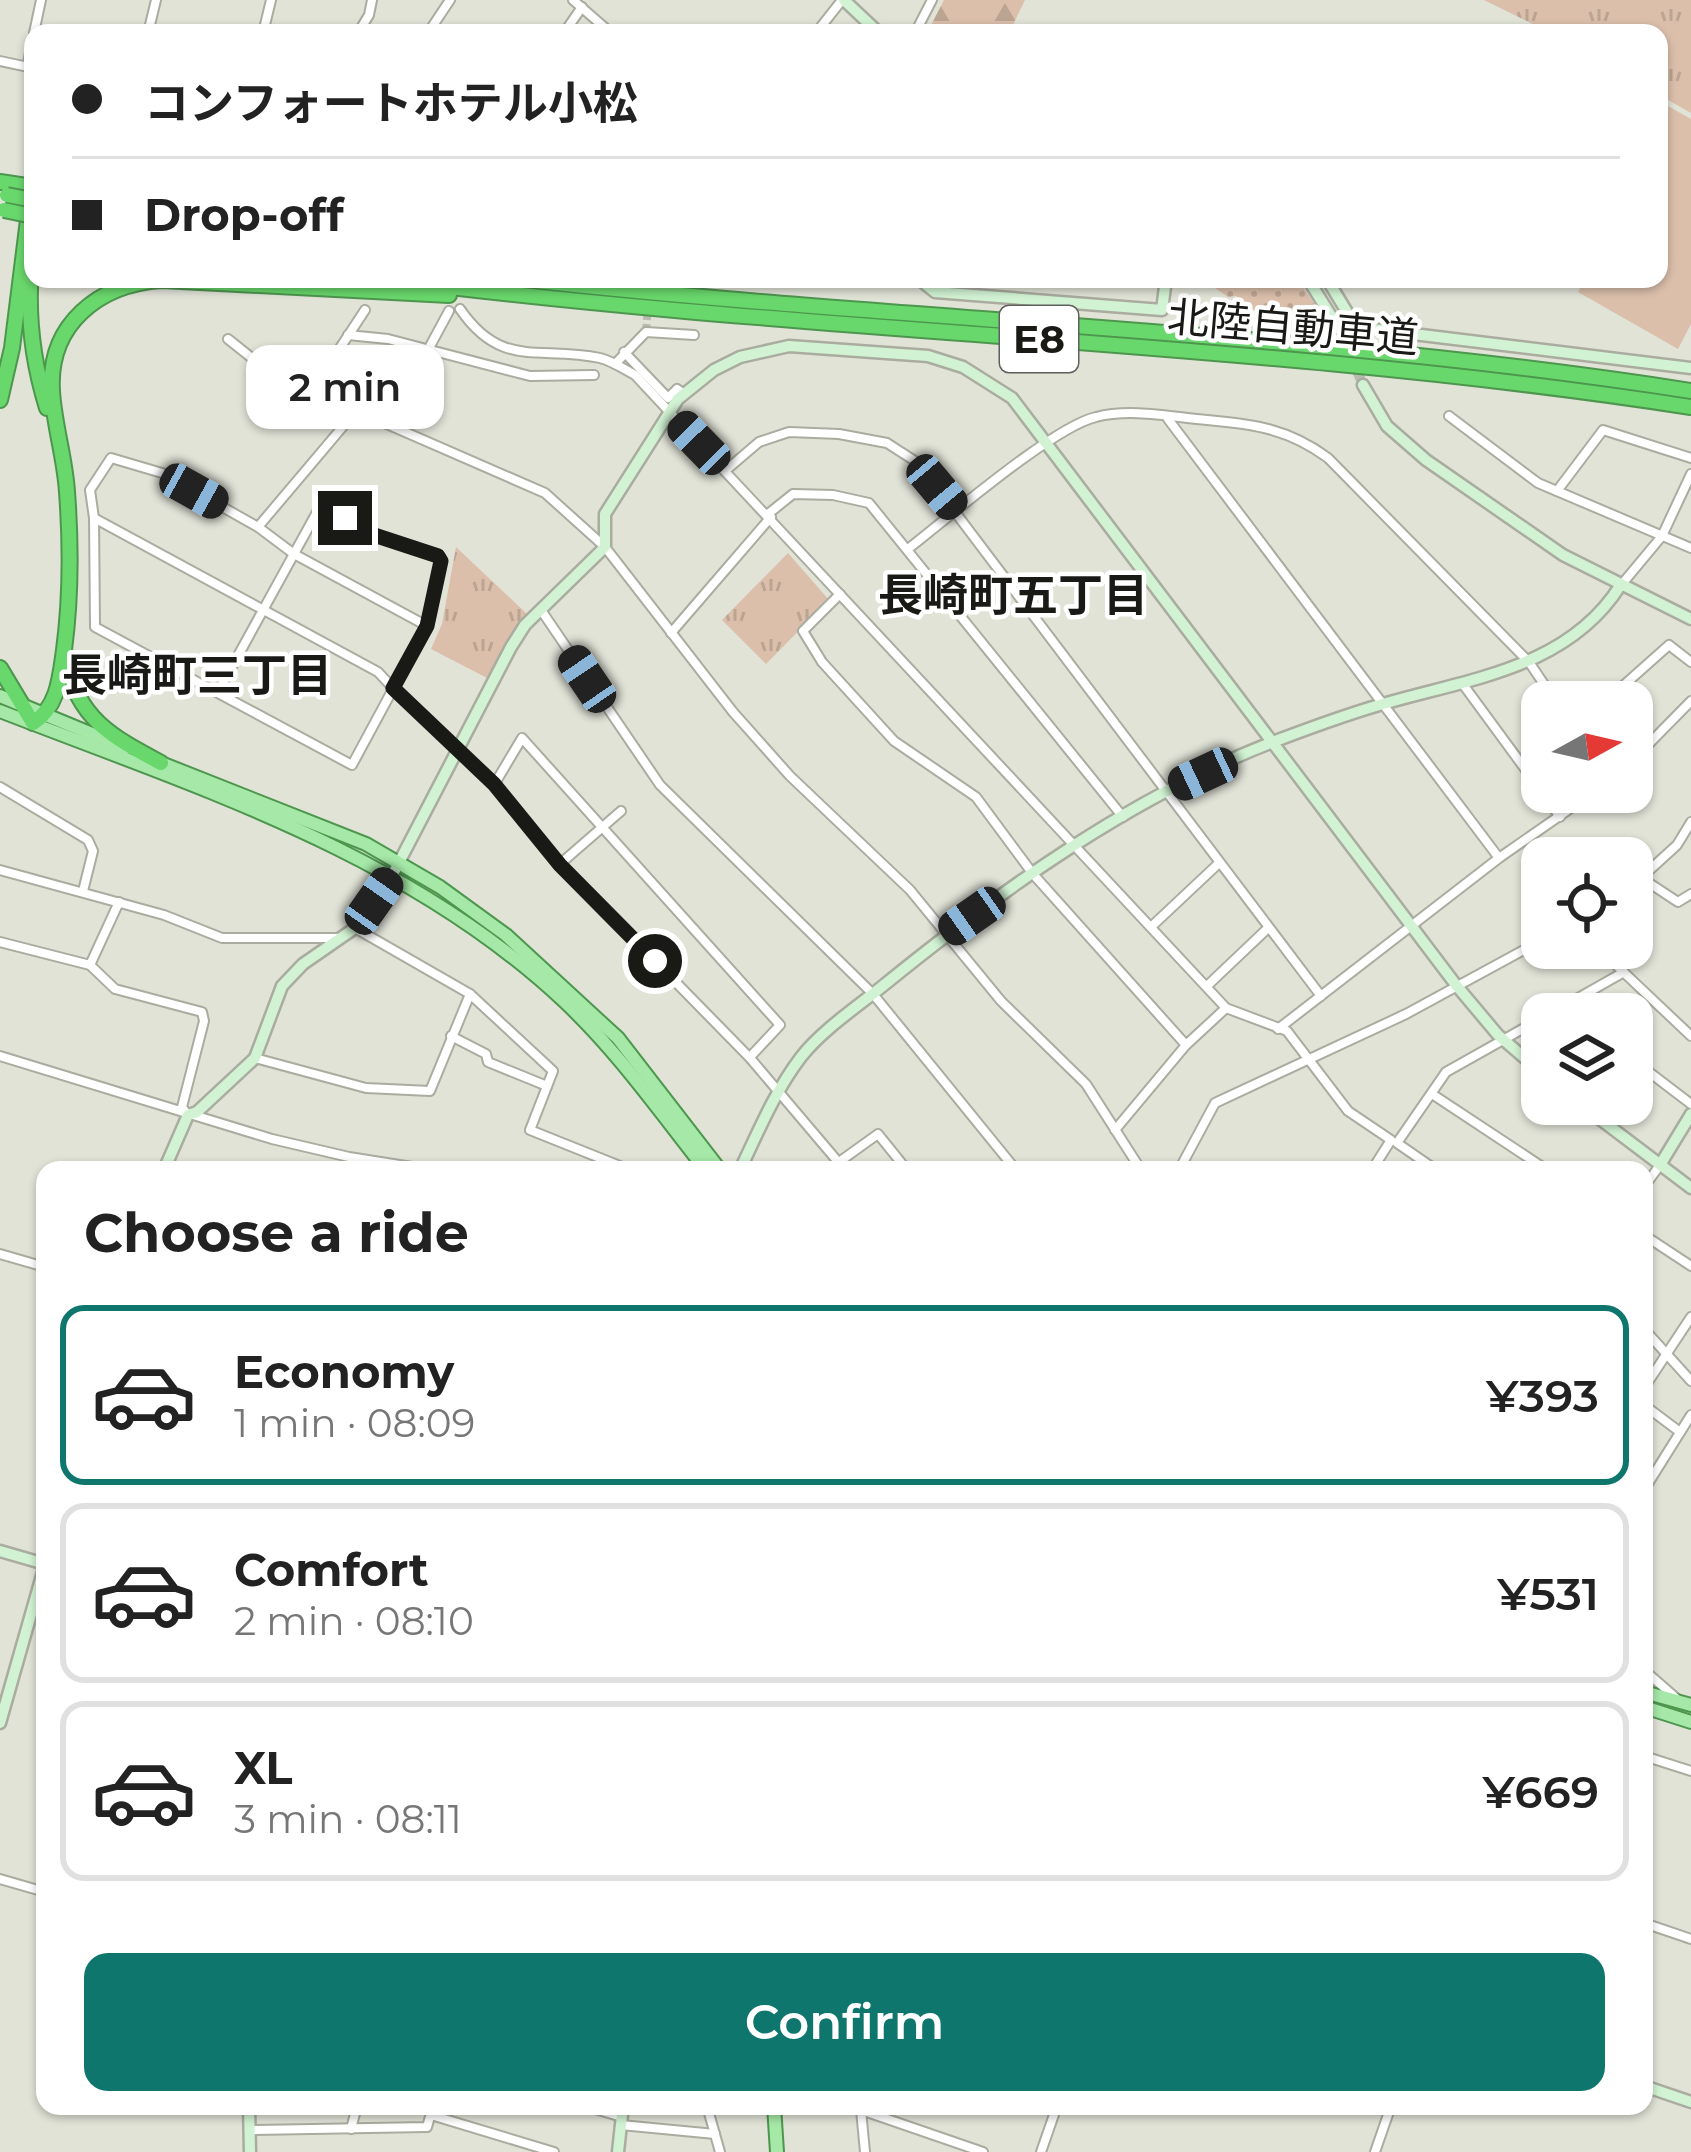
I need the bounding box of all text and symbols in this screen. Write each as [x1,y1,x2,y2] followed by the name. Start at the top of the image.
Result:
[144,75,638,130] text: コンフォートホテル小松
[144,187,344,242] text: Drop-off
[1165,290,1421,364] street label: 北陸自動車道
[1000,306,1078,372] road number: E8
[246,344,444,428] callout: 2 min
[289,363,401,411] text: 2 min
[661,405,737,481] car
[900,448,974,526] car
[154,458,234,524] car
[318,491,372,545] route end
[878,567,1148,622] district label: 長崎町五丁目
[552,639,622,719] car
[62,647,332,702] district label: 長崎町三丁目
[1521,681,1653,813] north arrow
[1521,681,1653,1125] map controls
[1163,742,1243,806] car
[1521,837,1653,969] button: locate
[339,861,409,941] car
[932,881,1012,951] car
[628,934,682,988] route start
[1521,993,1653,1125] button: layers
[84,1200,469,1266] text: Choose a ride
[90,1341,198,1449] icon: car
[234,1344,454,1399] text: Economy
[1486,1368,1599,1423] text: ¥393
[234,1399,475,1447] text: 1 min · 08:09
[90,1539,198,1647] icon: car
[234,1542,429,1597] text: Comfort
[1497,1566,1599,1621] text: ¥531
[234,1597,474,1645] text: 2 min · 08:10
[90,1737,198,1845] icon: car
[234,1740,292,1795] text: XL
[1482,1764,1599,1819] text: ¥669
[234,1795,462,1843] text: 3 min · 08:11
[84,1953,1605,2091] button: Confirm

